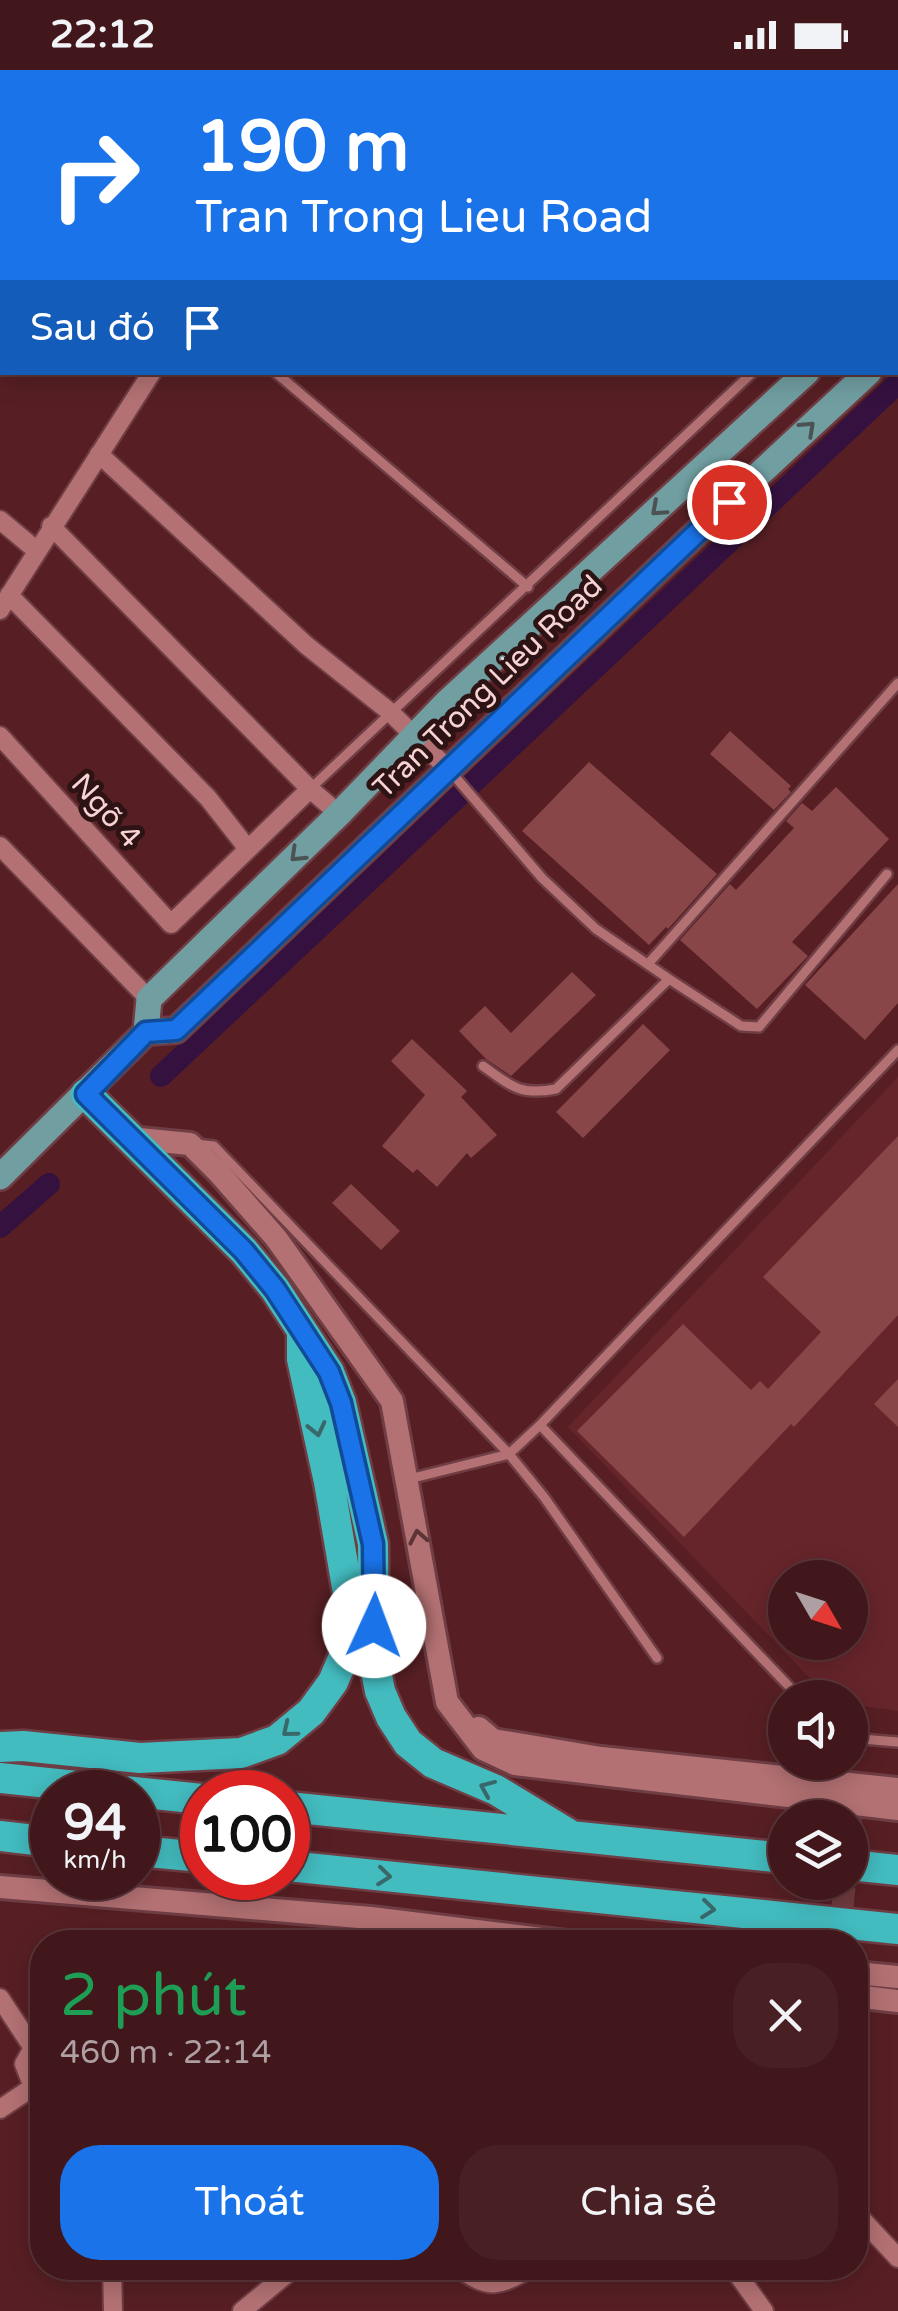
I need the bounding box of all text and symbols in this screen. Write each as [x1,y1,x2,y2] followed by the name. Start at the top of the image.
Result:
[50,12,155,58] text: 22:12
[195,106,409,190] text: 190 m
[30,110,160,240] icon: right
[195,191,652,245] text: Tran Trong Lieu Road
[175,300,230,355] icon: arrive
[30,305,155,351] text: Sau đó
[797,422,815,440] one-way arrow
[687,460,772,545] pin
[702,475,757,530] icon: arrive
[651,497,669,515] one-way arrow
[366,568,610,806] street label: Tran Trong Lieu Road
[63,766,149,856] street label: Ngõ 4
[290,843,308,861] one-way arrow
[305,1420,326,1437] one-way arrow
[408,1528,429,1545] one-way arrow
[768,1560,868,1660] north arrow
[768,1560,868,1900] map controls
[322,1574,426,1678] position arrow
[768,1680,868,1780] button: sound
[283,1718,301,1736] one-way arrow
[180,1770,310,1900] speed limit sign: 100
[479,1780,497,1800] one-way arrow
[64,1793,126,1853] text: 94
[768,1800,868,1900] button: layers
[64,1845,126,1875] text: km/h
[377,1865,393,1886] one-way arrow
[700,1898,716,1919] one-way arrow
[60,1960,247,2032] text: 2 phút
[733,1963,838,2068] button: close
[60,2034,272,2072] text: 460 m · 22:14
[60,2145,439,2260] button: Thoát
[459,2145,838,2260] button: Chia sẻ

